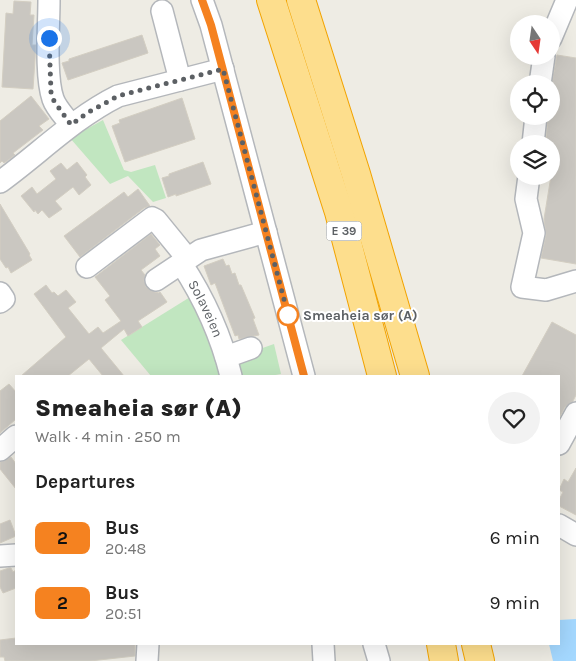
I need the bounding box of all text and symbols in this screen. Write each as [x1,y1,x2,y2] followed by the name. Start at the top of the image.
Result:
[510,15,560,65] north arrow
[510,15,560,185] map controls
[37,26,62,51] your location
[510,75,560,125] button: locate
[510,135,560,185] button: layers
[326,222,362,240] road number: E 39
[185,277,227,340] street label: Solaveien
[277,304,299,326] marker: Smeaheia sør (A)
[303,307,418,324] place label: Smeaheia sør (A)
[488,392,540,444] button: heart
[35,394,242,422] text: Smeaheia sør (A)
[35,427,181,446] text: Walk · 4 min · 250 m
[35,471,135,493] text: Departures
[105,517,139,539] text: Bus
[57,527,68,549] text: 2
[490,527,540,549] text: 6 min
[105,539,146,558] text: 20:48
[105,582,139,604] text: Bus
[57,592,68,614] text: 2
[490,592,540,614] text: 9 min
[105,604,142,623] text: 20:51

